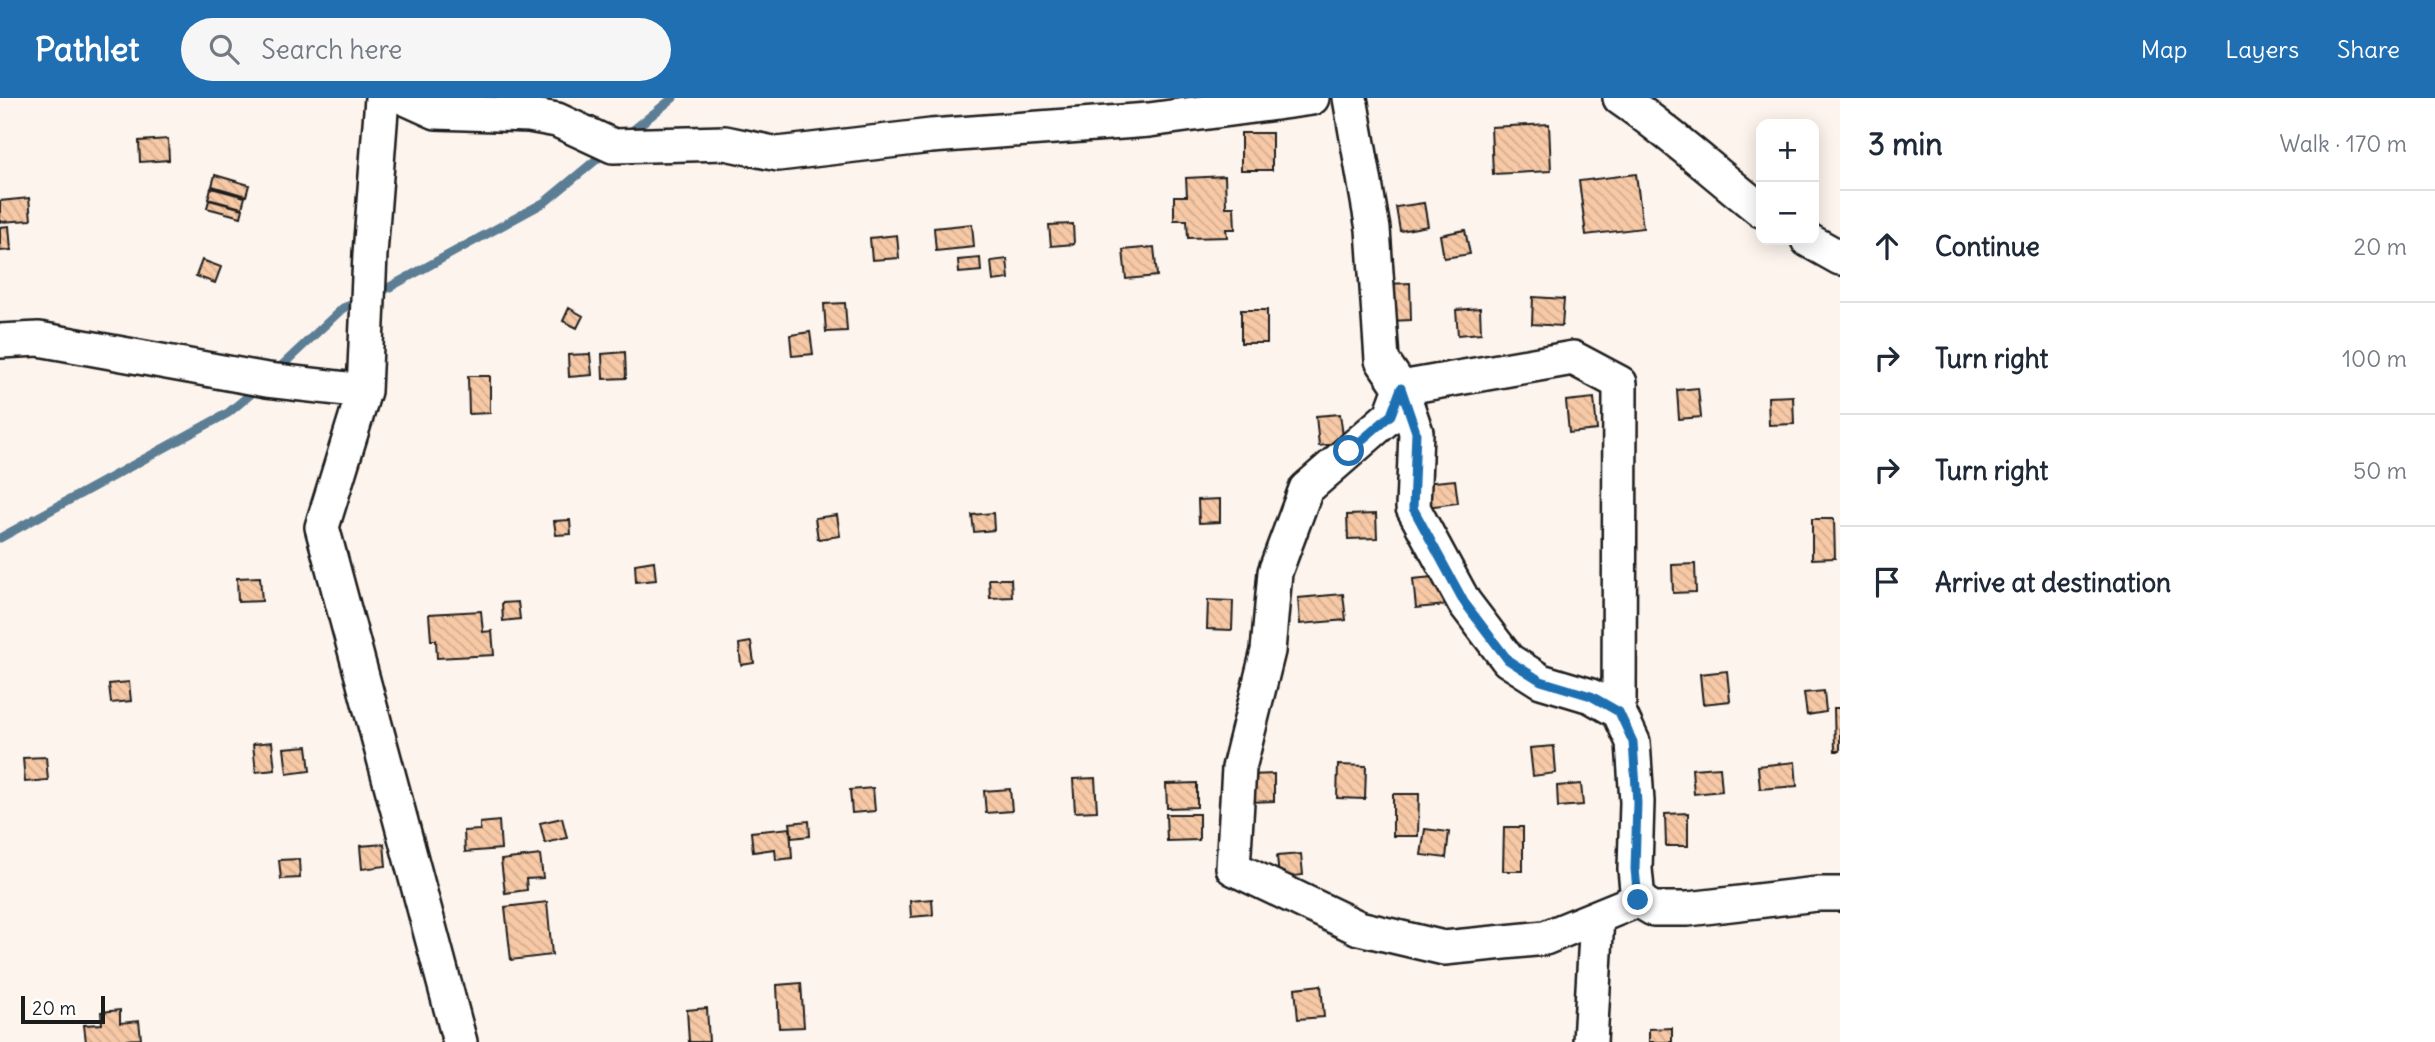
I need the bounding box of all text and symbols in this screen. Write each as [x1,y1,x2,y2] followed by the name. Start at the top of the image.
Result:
[181,18,671,81] search box
[35,28,139,70] text: Pathlet
[205,30,243,68] icon: search
[261,33,402,66] text: Search here
[2141,34,2187,64] text: Map
[2225,34,2299,64] text: Layers
[2337,34,2400,64] text: Share
[1756,119,1819,245] map controls
[1756,119,1819,182] button: +
[1868,125,1943,163] text: 3 min
[2280,129,2407,158] text: Walk · 170 m
[1756,182,1819,245] button: −
[1868,227,1906,265] icon: ahead
[1935,230,2040,263] text: Continue
[2354,232,2407,261] text: 20 m
[1868,339,1906,377] icon: right
[1935,342,2048,375] text: Turn right
[2342,344,2407,373] text: 100 m
[1333,435,1364,466] route start
[1868,451,1906,489] icon: right
[1935,454,2048,487] text: Turn right
[2353,456,2407,485] text: 50 m
[1868,563,1906,601] icon: arrive
[1935,566,2171,599] text: Arrive at destination
[1622,884,1653,915] route end
[21,993,105,1025] scale bar
[32,996,76,1020] text: 20 m

